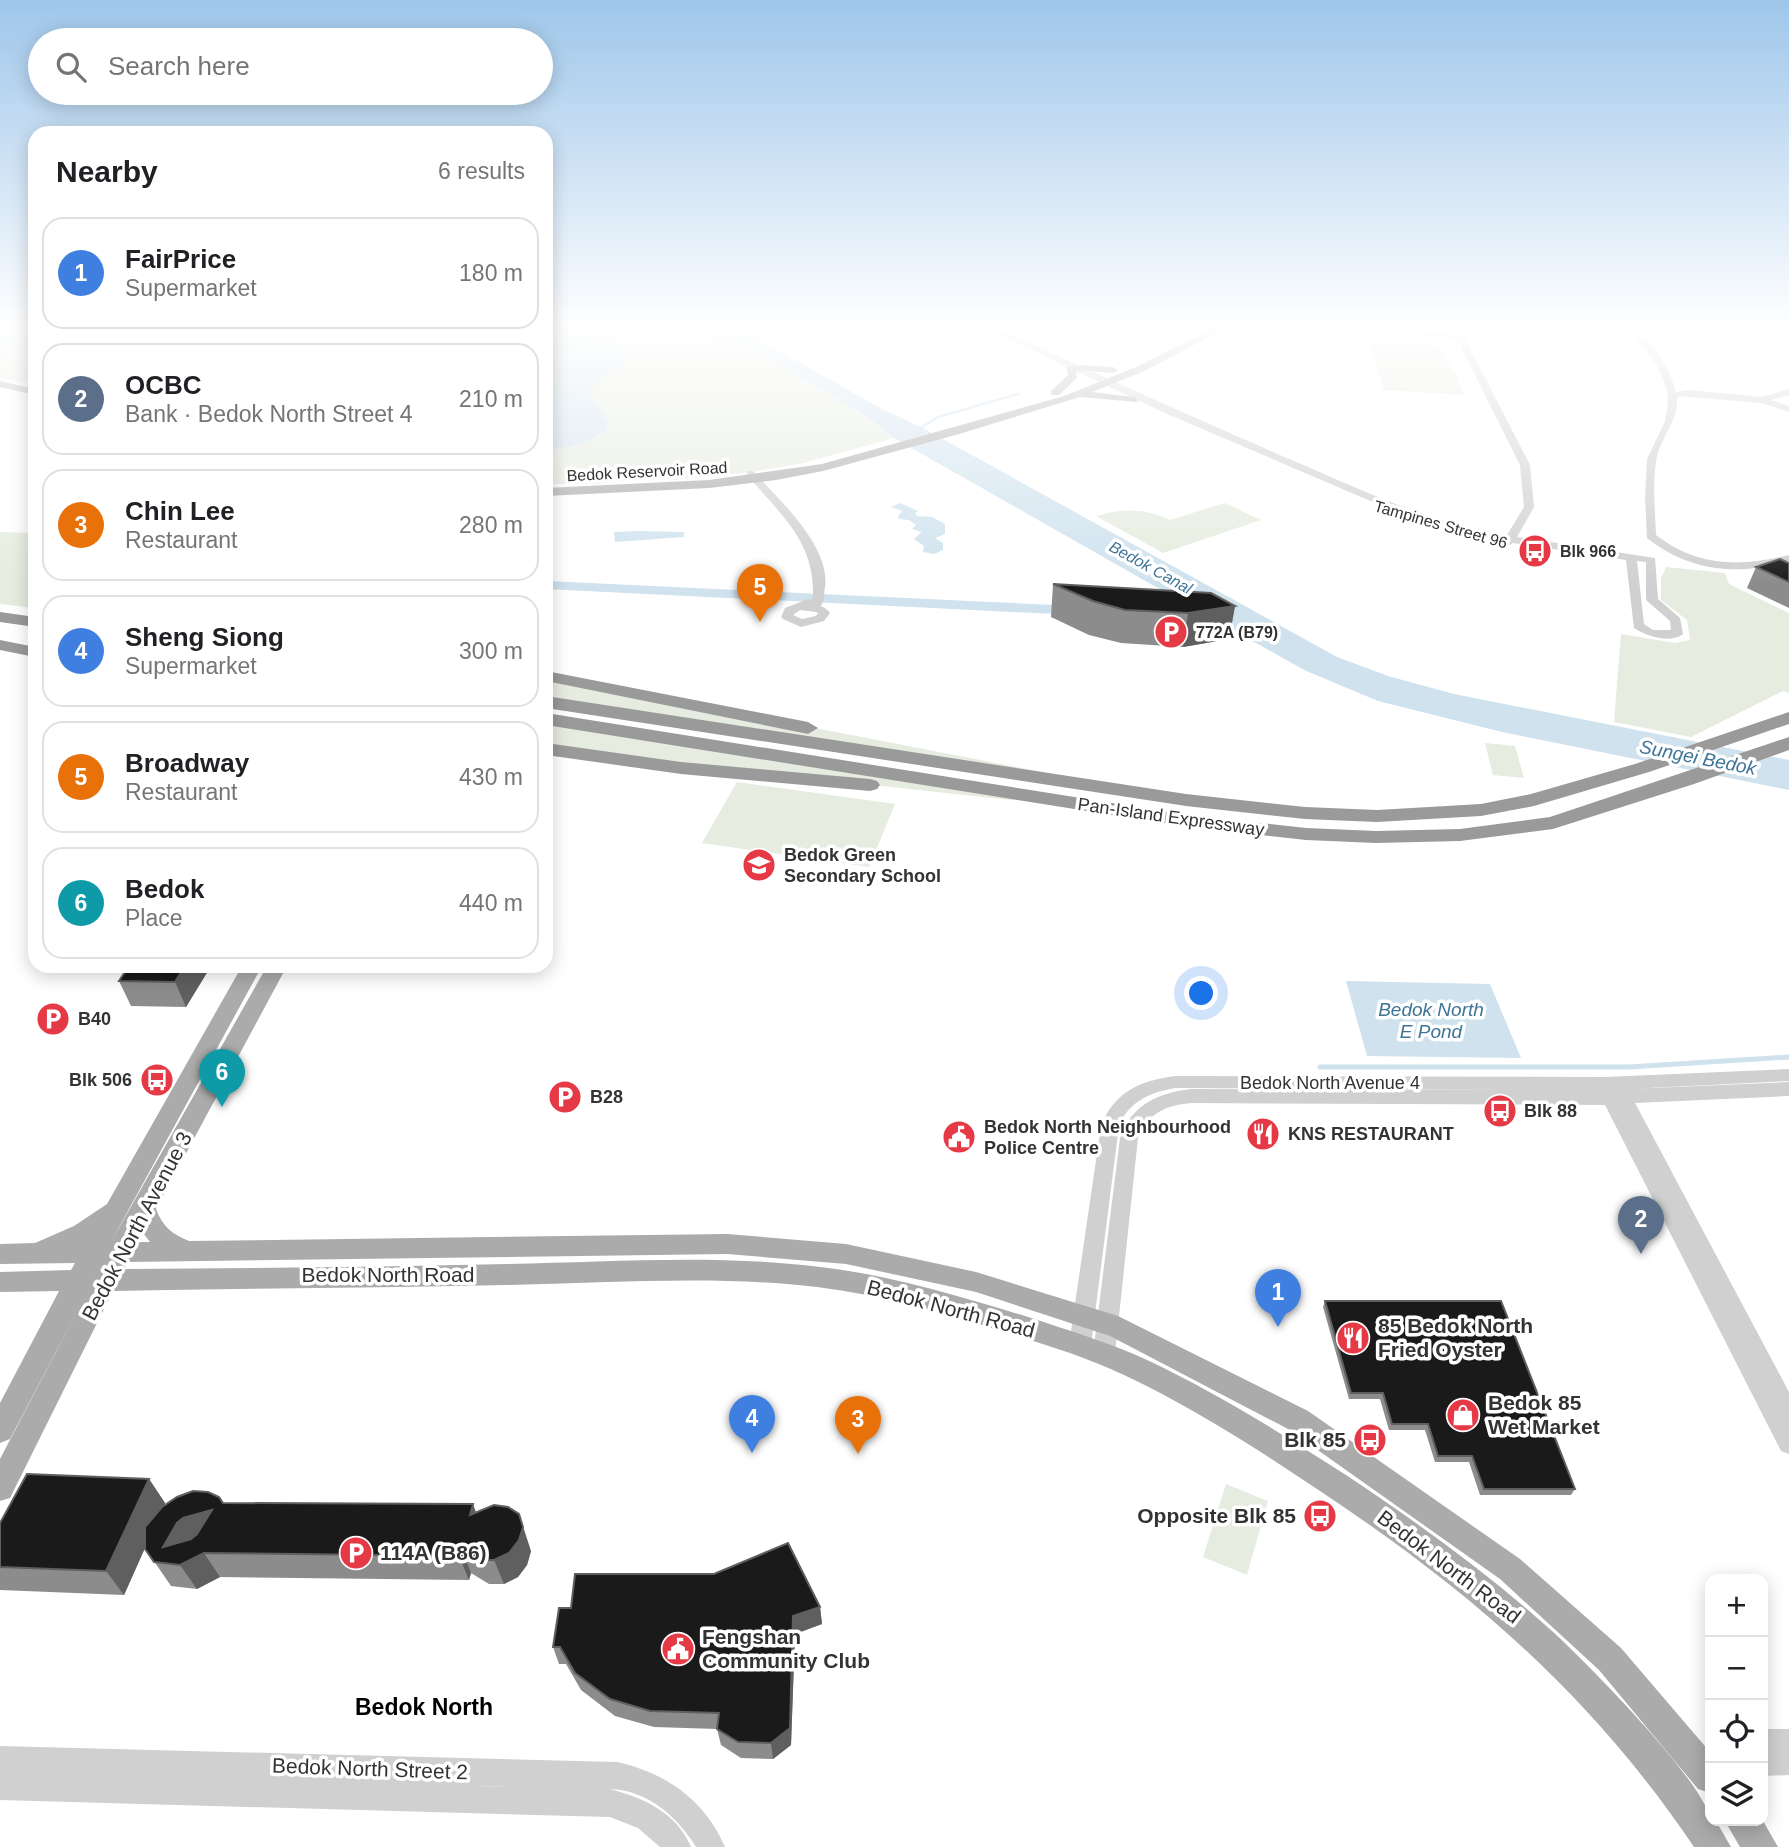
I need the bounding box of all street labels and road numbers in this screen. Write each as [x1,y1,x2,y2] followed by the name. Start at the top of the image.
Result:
[566,459,728,484] street label: Bedok Reservoir Road
[1372,497,1510,552] street label: Tampines Street 96
[1076,794,1266,840] street label: Pan-Island Expressway
[1240,1073,1420,1093] street label: Bedok North Avenue 4
[77,1128,196,1324] street label: Bedok North Avenue 3
[302,1263,474,1286] street label: Bedok North Road
[865,1275,1038,1342] street label: Bedok North Road
[1373,1505,1525,1628] street label: Bedok North Road
[272,1754,468,1783] street label: Bedok North Street 2

